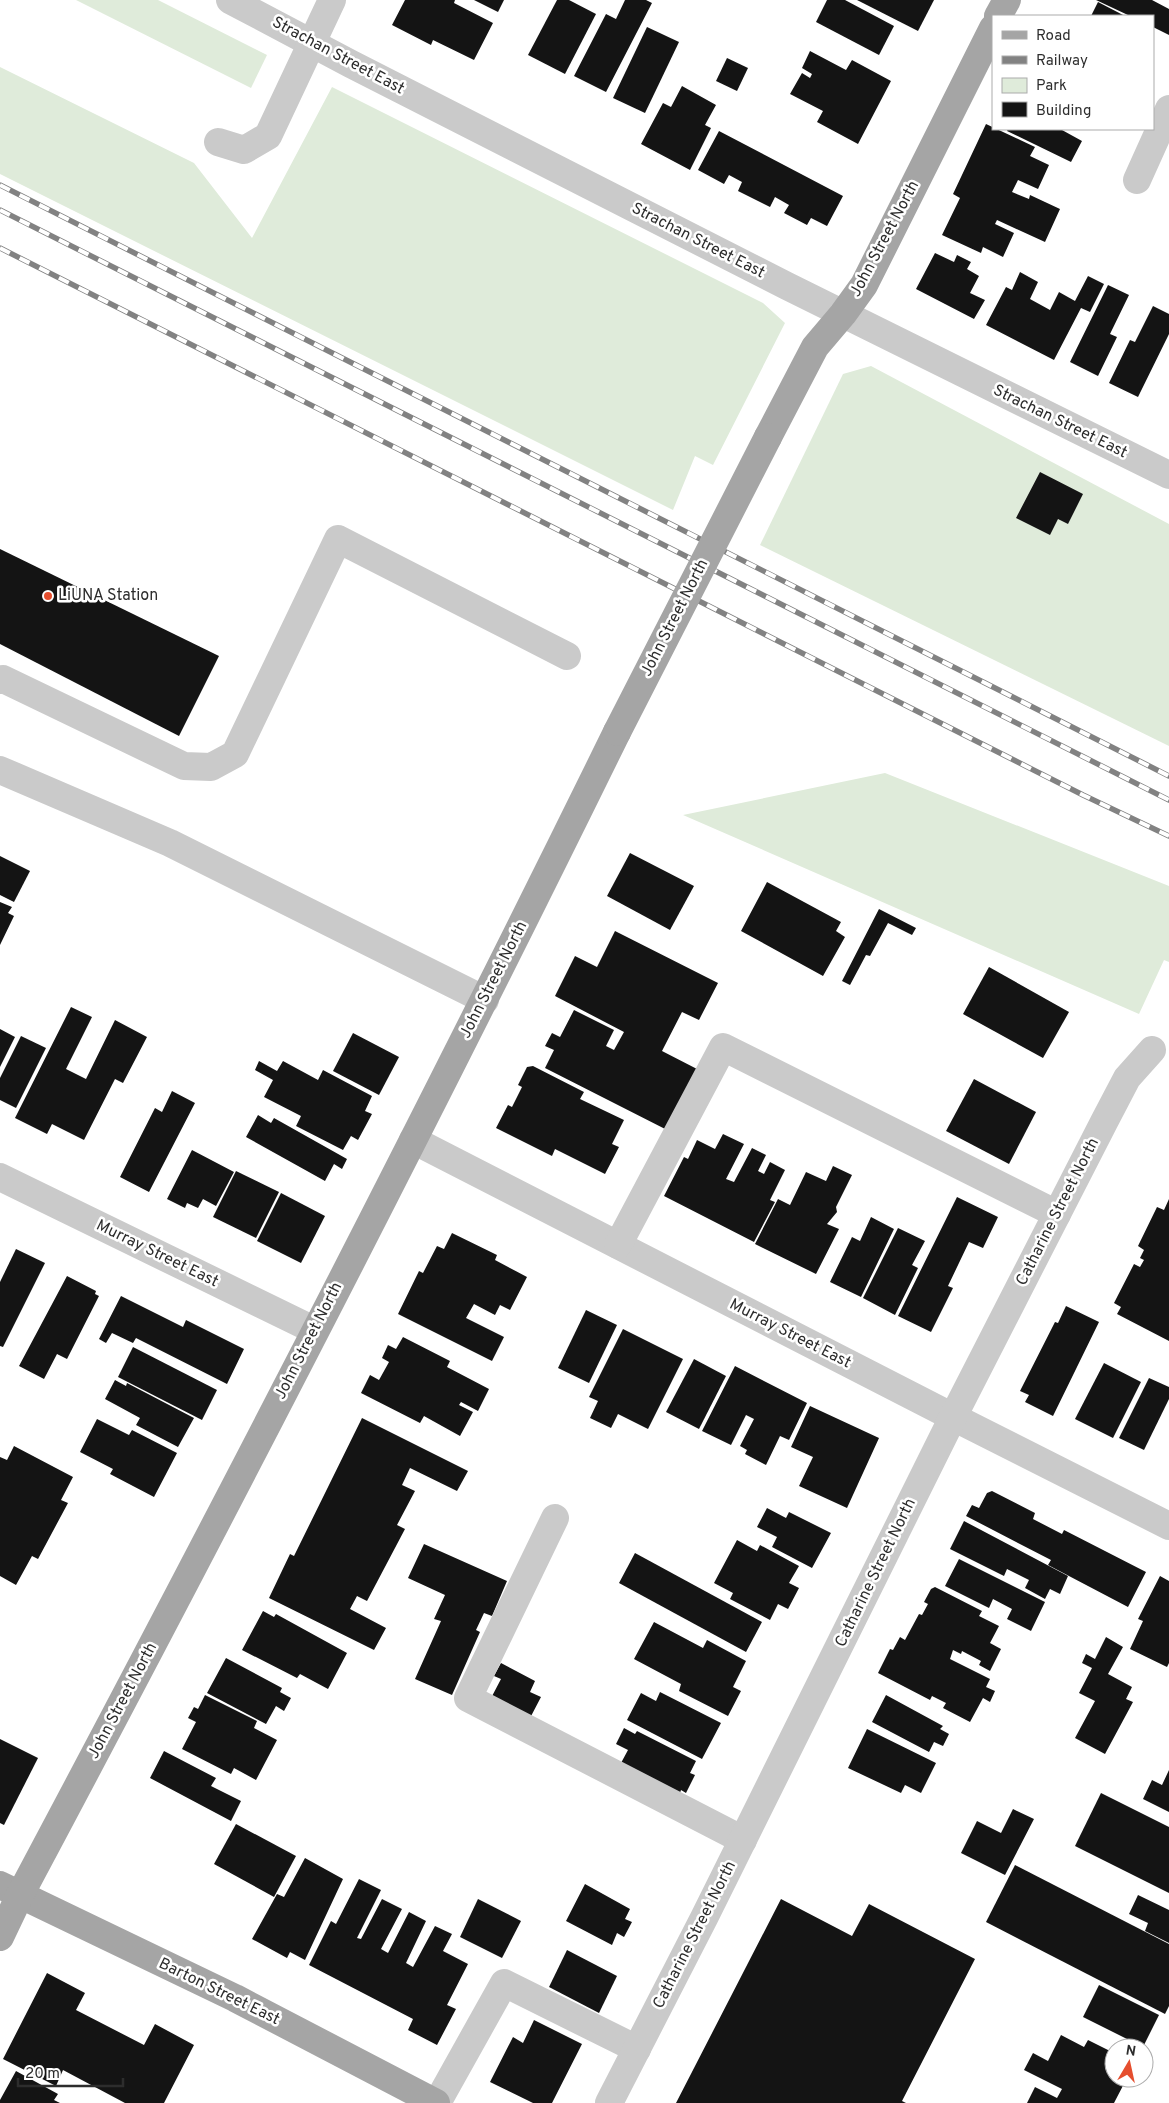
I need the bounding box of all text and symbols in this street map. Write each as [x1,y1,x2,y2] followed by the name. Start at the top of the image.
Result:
[268,13,408,99] street label: Strachan Street East
[992,15,1154,130] legend
[1036,27,1071,46] text: Road
[1036,52,1088,71] text: Railway
[1036,77,1067,96] text: Park
[1036,102,1091,121] text: Building
[846,177,924,301] street label: John Street North
[628,199,768,283] street label: Strachan Street East
[990,381,1130,463] street label: Strachan Street East
[637,556,713,680] street label: John Street North
[58,586,158,606] place label: LiUNA Station
[42,590,54,602] marker: LiUNA Station
[456,918,532,1042] street label: John Street North
[1012,1135,1104,1289] street label: Catharine Street North
[93,1216,221,1292] street label: Murray Street East
[271,1279,347,1403] street label: John Street North
[726,1295,854,1373] street label: Murray Street East
[831,1495,921,1651] street label: Catharine Street North
[84,1639,162,1763] street label: John Street North
[649,1858,741,2012] street label: Catharine Street North
[155,1954,283,2030] street label: Barton Street East
[1104,2038,1154,2088] north arrow
[1124,2042,1137,2061] text: N
[18,2056,122,2088] scale bar
[25,2065,60,2084] text: 20 m

